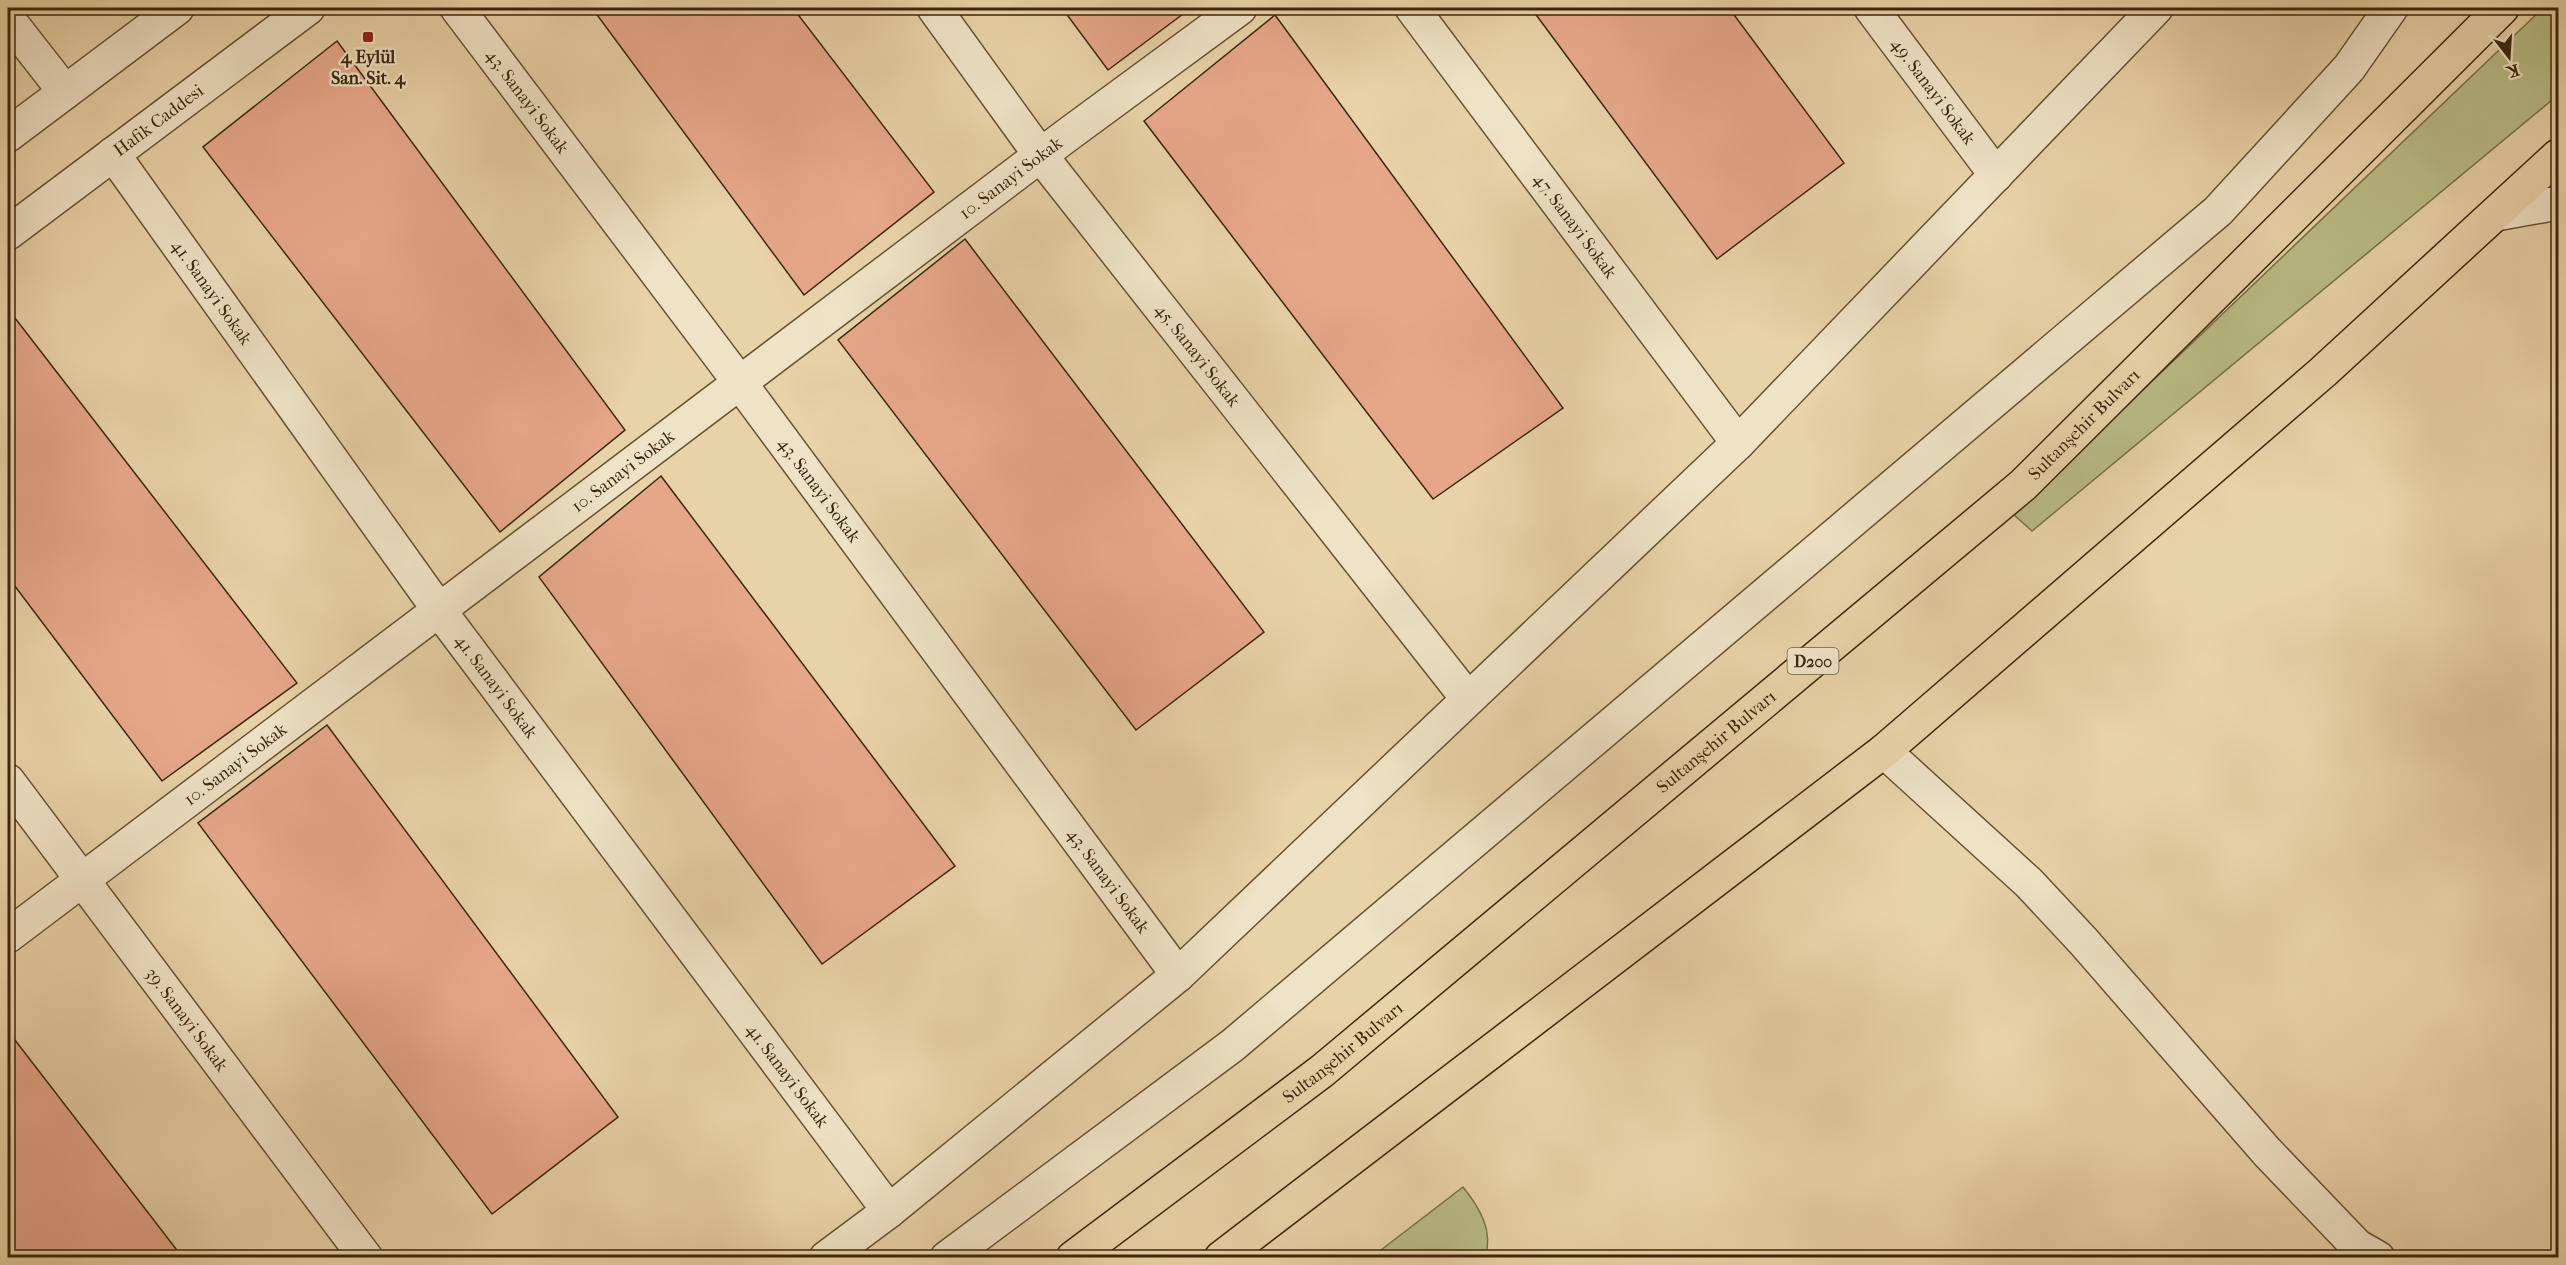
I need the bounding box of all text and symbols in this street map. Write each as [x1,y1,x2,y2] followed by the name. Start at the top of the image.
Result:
[2479,27,2539,87] north arrow
[361,30,375,44] marker: 4 Eylül San. Sit. 4
[1887,34,1980,149] street label: 49. Sanayi Sokak
[481,45,574,158] street label: 43. Sanayi Sokak
[331,47,406,89] place label: 4 Eylül San. Sit. 4
[2504,60,2522,82] text: K
[109,79,208,161] street label: Hafik Caddesi
[955,132,1067,224] street label: 10. Sanayi Sokak
[1529,169,1622,283] street label: 47. Sanayi Sokak
[167,236,257,350] street label: 41. Sanayi Sokak
[1151,299,1245,411] street label: 45. Sanayi Sokak
[2024,364,2144,484] street label: Sultanşehir Bulvarı
[567,425,679,517] street label: 10. Sanayi Sokak
[774,433,865,547] street label: 43. Sanayi Sokak
[451,630,542,743] street label: 41. Sanayi Sokak
[1788,648,1838,674] road number: D200
[1652,685,1780,797] street label: Sultanşehir Bulvarı
[180,718,292,810] street label: 10. Sanayi Sokak
[1063,824,1154,938] street label: 43. Sanayi Sokak
[141,963,233,1076] street label: 39. Sanayi Sokak
[1278,997,1408,1107] street label: Sultanşehir Bulvarı
[742,1019,834,1132] street label: 41. Sanayi Sokak

